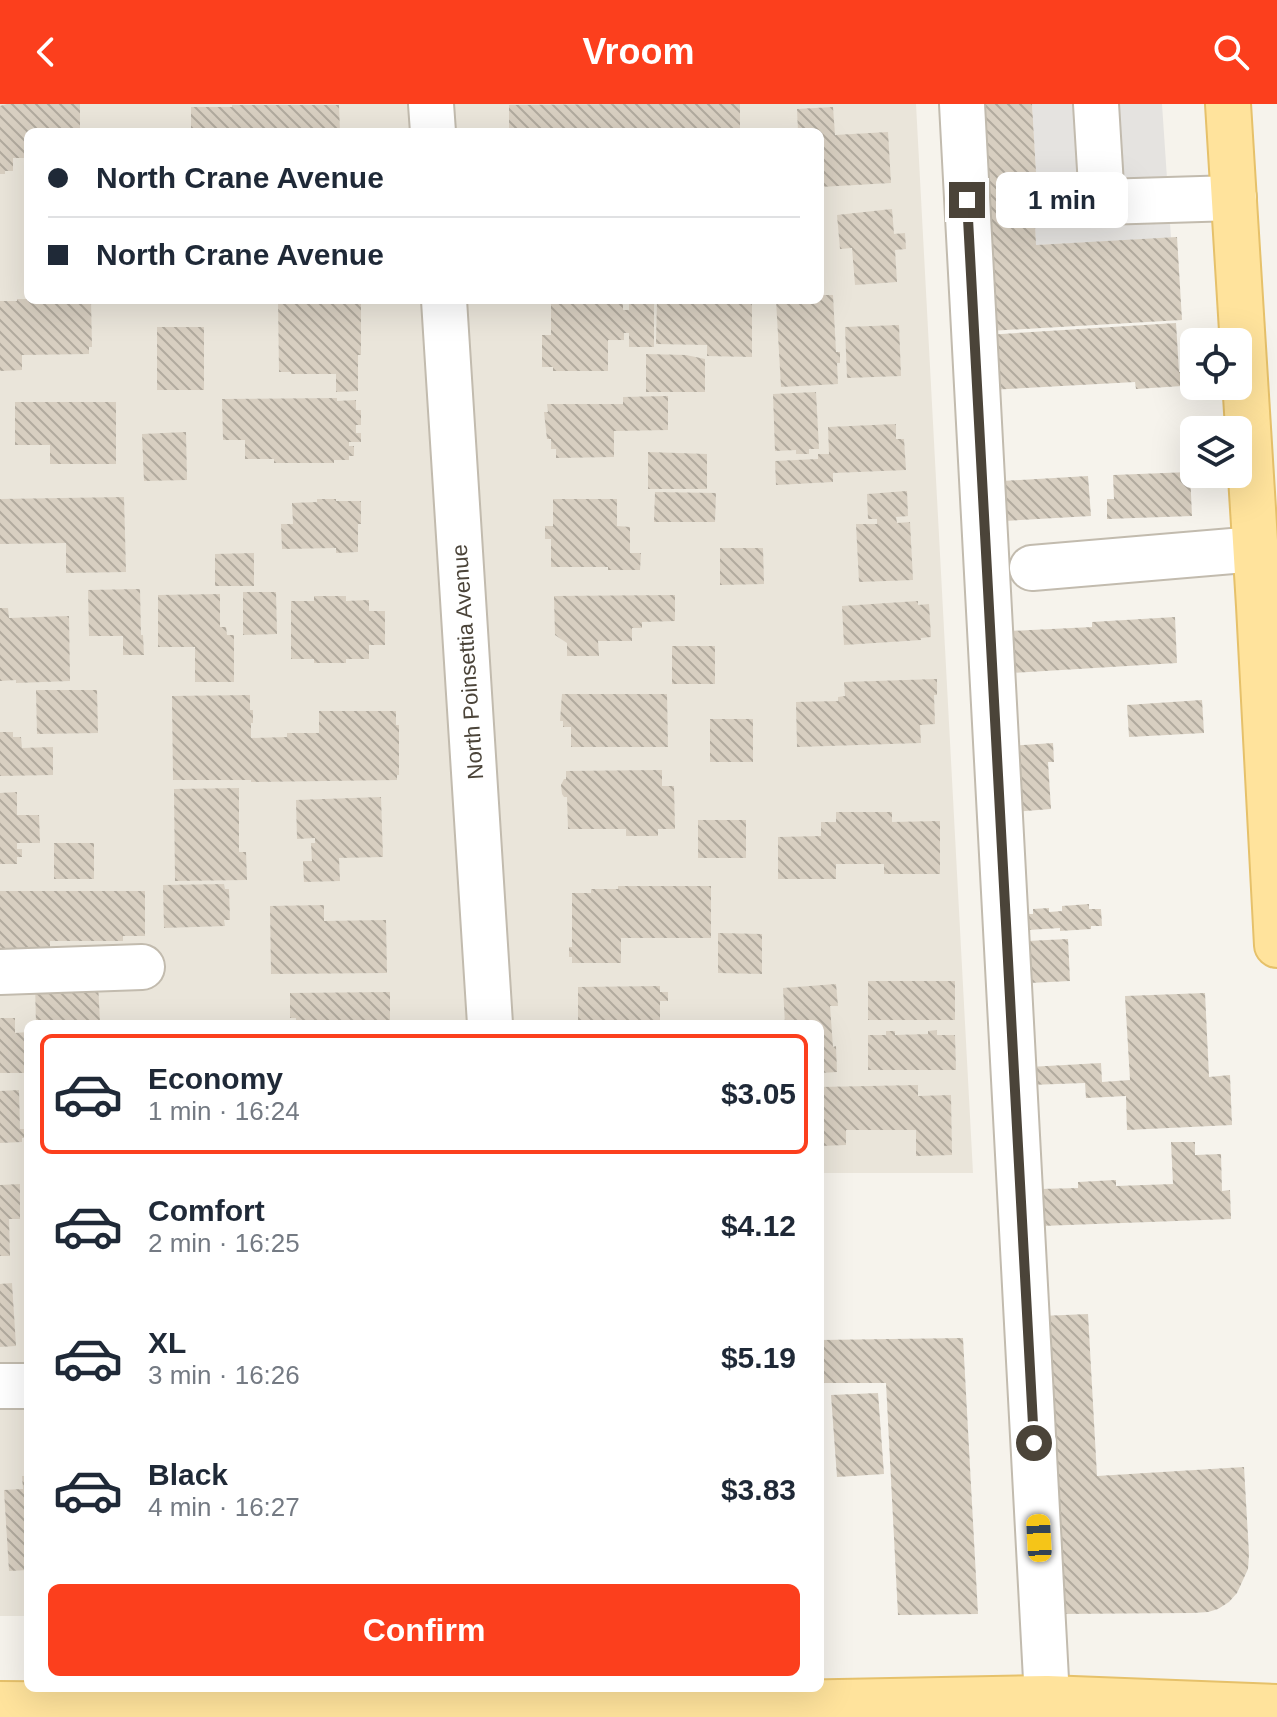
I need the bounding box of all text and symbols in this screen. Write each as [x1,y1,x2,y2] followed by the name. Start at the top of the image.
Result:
[24,30,68,74] icon: back
[1209,30,1253,74] icon: search
[582,31,695,72] text: Vroom
[96,161,384,194] text: North Crane Avenue
[995,172,1127,228] callout: 1 min
[949,182,985,218] route end
[1028,185,1096,215] text: 1 min
[96,238,384,271] text: North Crane Avenue
[1180,328,1252,488] map controls
[1180,328,1252,400] button: locate
[1180,416,1252,488] button: layers
[447,544,488,780] street label: North Poinsettia Avenue
[52,1058,124,1130] icon: car
[148,1062,283,1095] text: Economy
[721,1077,796,1110] text: $3.05
[148,1096,300,1126] text: 1 min · 16:24
[52,1190,124,1262] icon: car
[148,1194,265,1227] text: Comfort
[721,1209,796,1242] text: $4.12
[148,1228,300,1258] text: 2 min · 16:25
[52,1322,124,1394] icon: car
[148,1326,186,1359] text: XL
[721,1341,796,1374] text: $5.19
[148,1360,300,1390] text: 3 min · 16:26
[1016,1425,1052,1461] route start
[52,1454,124,1526] icon: car
[148,1458,228,1491] text: Black
[721,1473,796,1506] text: $3.83
[148,1492,300,1522] text: 4 min · 16:27
[1026,1513,1052,1563] car
[48,1584,800,1676] button: Confirm

